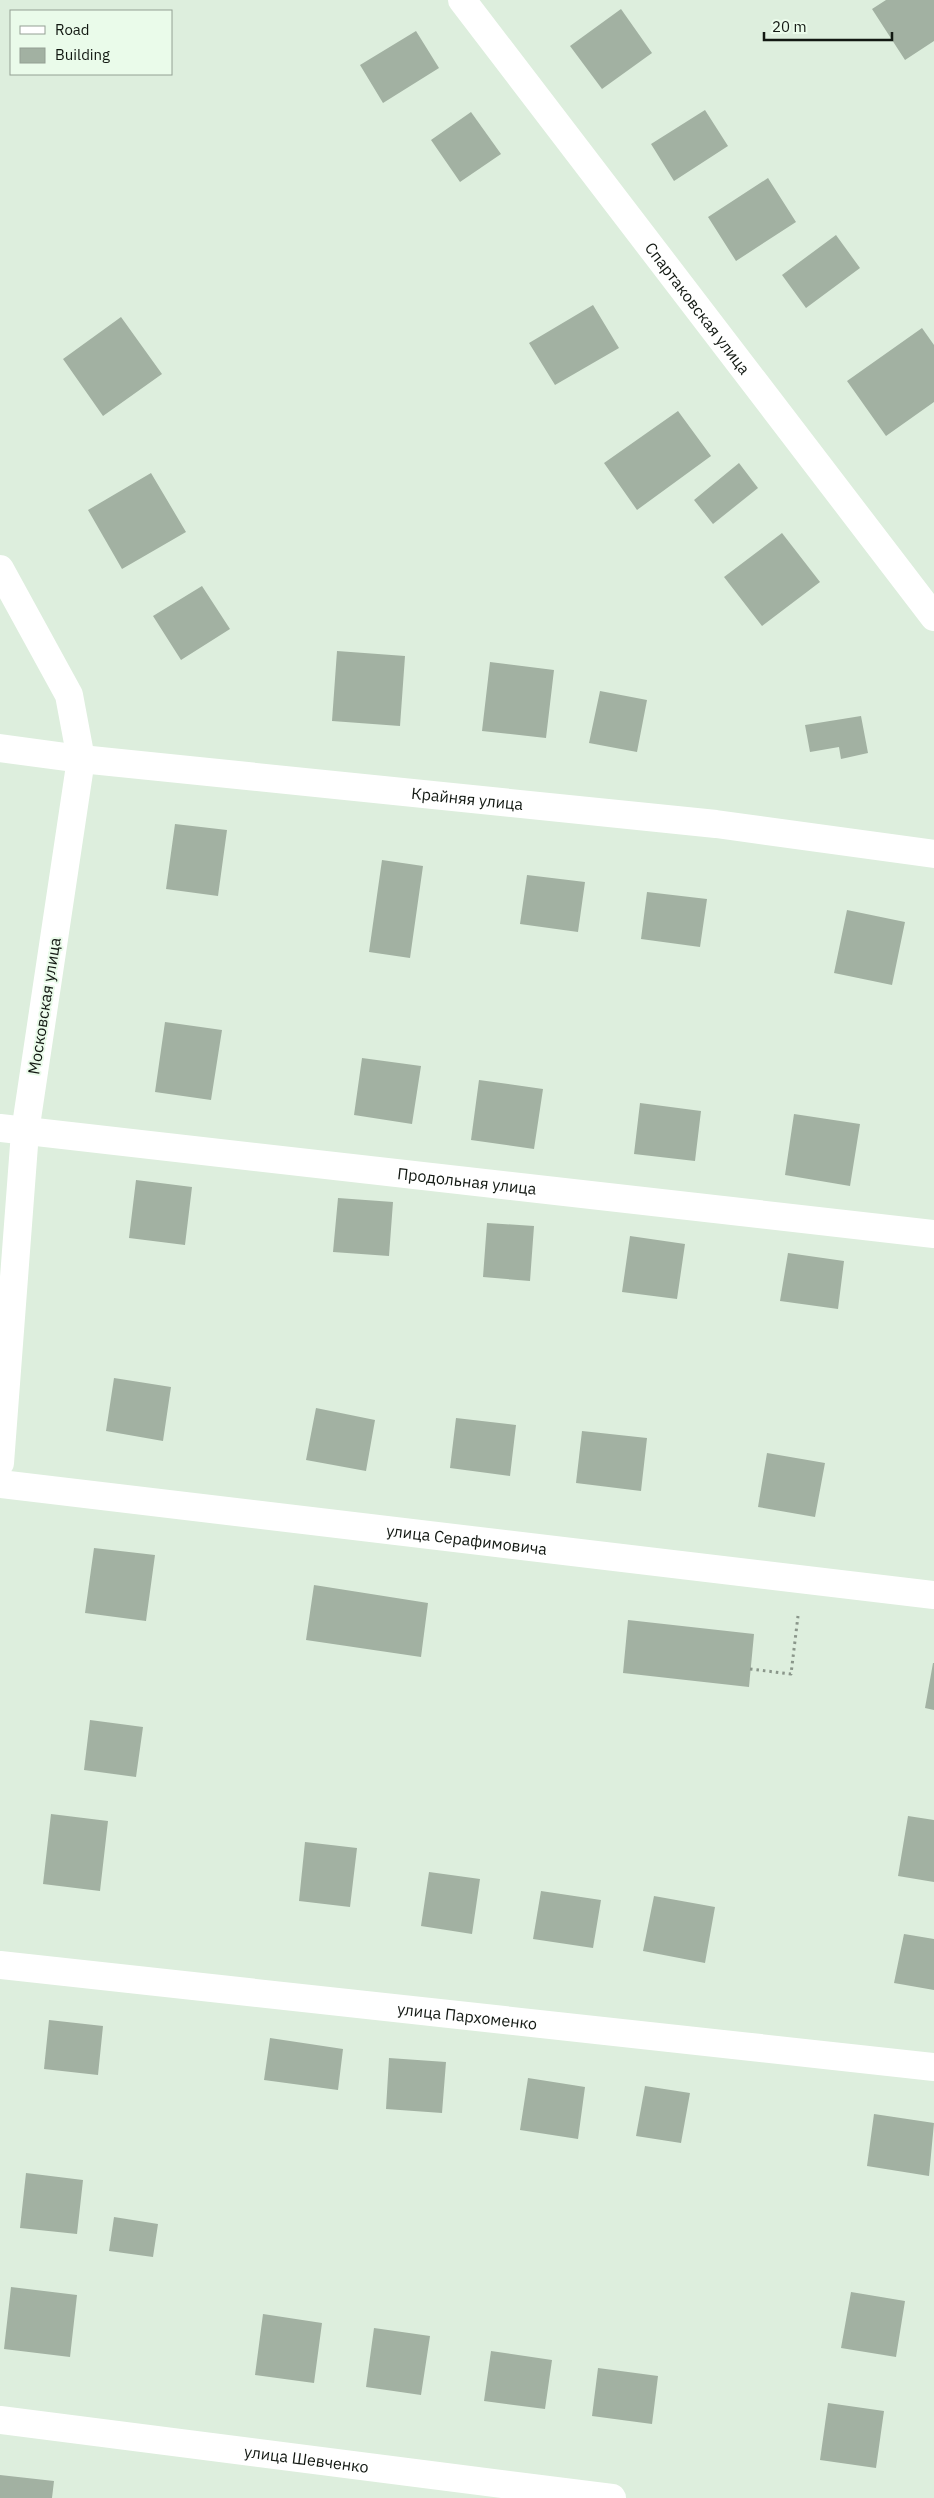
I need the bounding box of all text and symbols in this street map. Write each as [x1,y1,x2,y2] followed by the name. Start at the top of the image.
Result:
[10,10,172,75] legend
[764,10,892,42] scale bar
[772,17,807,36] text: 20 m
[55,20,90,39] text: Road
[55,45,110,64] text: Building
[641,238,755,379] street label: Спартаковская улица
[410,783,525,814] street label: Крайняя улица
[23,936,65,1076] street label: Московская улица
[396,1163,538,1199] street label: Продольная улица
[385,1520,549,1559] street label: улица Серафимовича
[396,1998,538,2034] street label: улица Пархоменко
[243,2441,370,2477] street label: улица Шевченко

